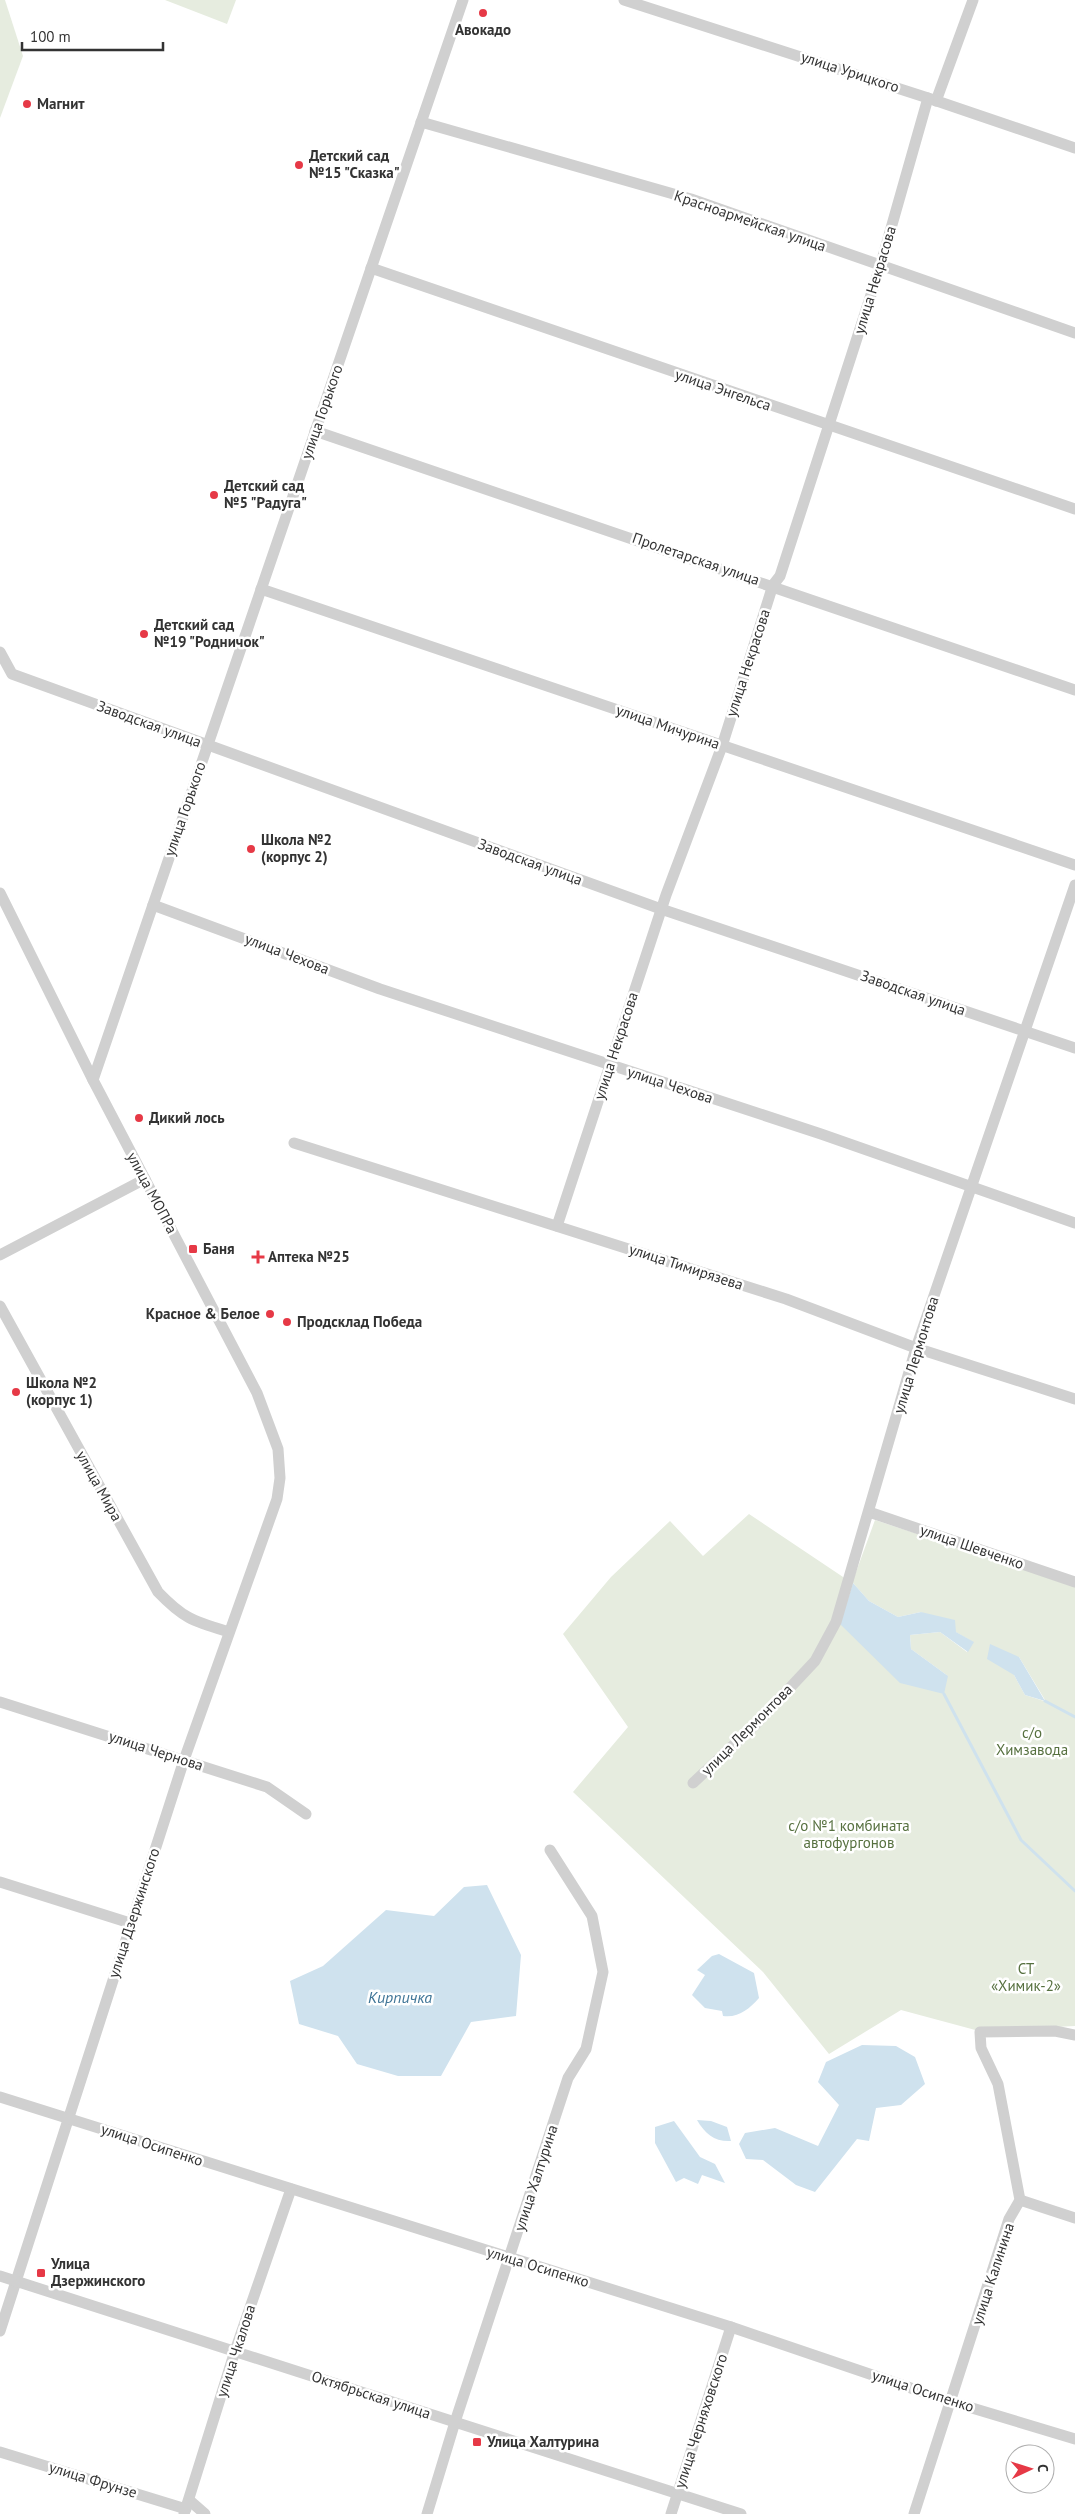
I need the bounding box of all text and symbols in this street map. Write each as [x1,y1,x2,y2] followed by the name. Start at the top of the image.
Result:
[477,7,489,19] marker: Авокадо
[22,20,164,52] scale bar
[455,20,511,39] place label: Авокадо
[30,27,71,46] text: 100 m
[799,47,902,96] street label: улица Урицкого
[37,94,85,113] place label: Магнит
[21,98,33,110] marker: Магнит
[309,146,400,182] place label: Детский сад №15 "Сказка"
[293,159,305,171] marker: Детский сад №15 "Сказка"
[672,186,829,255] street label: Красноармейская улица
[849,224,900,336] street label: улица Некрасова
[296,362,347,462] street label: улица Горького
[673,364,774,415] street label: улица Энгельса
[224,476,307,512] place label: Детский сад №5 "Радуга"
[208,489,220,501] marker: Детский сад №5 "Радуга"
[630,528,762,589] street label: Пролетарская улица
[721,607,774,719] street label: улица Некрасова
[154,615,265,651] place label: Детский сад №19 "Родничок"
[138,628,150,640] marker: Детский сад №19 "Родничок"
[94,696,204,751] street label: Заводская улица
[614,700,723,753] street label: улица Мичурина
[159,759,210,859] street label: улица Горького
[261,830,332,866] place label: Школа №2 (корпус 2)
[475,834,585,889] street label: Заводская улица
[245,843,257,855] marker: Школа №2 (корпус 2)
[242,929,332,978] street label: улица Чехова
[858,966,968,1019] street label: Заводская улица
[589,990,642,1102] street label: улица Некрасова
[625,1062,715,1107] street label: улица Чехова
[149,1108,225,1127] place label: Дикий лось
[133,1112,145,1124] marker: Дикий лось
[123,1149,182,1237] street label: улица МОПРа
[203,1239,235,1258] place label: Баня
[627,1239,746,1294] street label: улица Тимирязева
[187,1243,199,1255] marker: Баня
[268,1247,350,1266] place label: Аптека №25
[252,1251,264,1263] marker: Аптека №25
[889,1294,942,1416] street label: улица Лермонтова
[146,1304,260,1323] place label: Красное & Белое
[264,1308,276,1320] marker: Красное & Белое
[297,1312,422,1331] place label: Продсклад Победа
[281,1316,293,1328] marker: Продсклад Победа
[26,1373,97,1409] place label: Школа №2 (корпус 1)
[10,1386,22,1398] marker: Школа №2 (корпус 1)
[72,1447,127,1524] street label: улица Мира
[918,1520,1027,1573] street label: улица Шевченко
[697,1680,796,1779] street label: улица Лермонтова
[996,1723,1068,1759] park label: с/о Химзавода
[107,1726,206,1775] street label: улица Чернова
[788,1816,910,1852] park label: с/о №1 комбината автофургонов
[104,1846,163,1980] street label: улица Дзержинского
[991,1959,1061,1995] park label: СТ «Химик-2»
[368,1987,432,2007] water label: Кирпичка
[99,2119,206,2170] street label: улица Осипенко
[509,2122,562,2233] street label: улица Халтурина
[967,2220,1018,2327] street label: улица Калинина
[485,2242,592,2291] street label: улица Осипенко
[50,2254,145,2290] place label: Улица Дзержинского
[35,2267,47,2279] marker: Улица Дзержинского
[212,2302,259,2400] street label: улица Чкалова
[670,2351,731,2490] street label: улица Черняховского
[870,2365,977,2416] street label: улица Осипенко
[309,2366,433,2423] street label: Октябрьская улица
[486,2432,599,2451] place label: Улица Халтурина
[471,2436,483,2448] marker: Улица Халтурина
[1005,2444,1055,2494] north arrow
[47,2457,140,2502] street label: улица Фрунзе
[1034,2464,1052,2473] text: С

